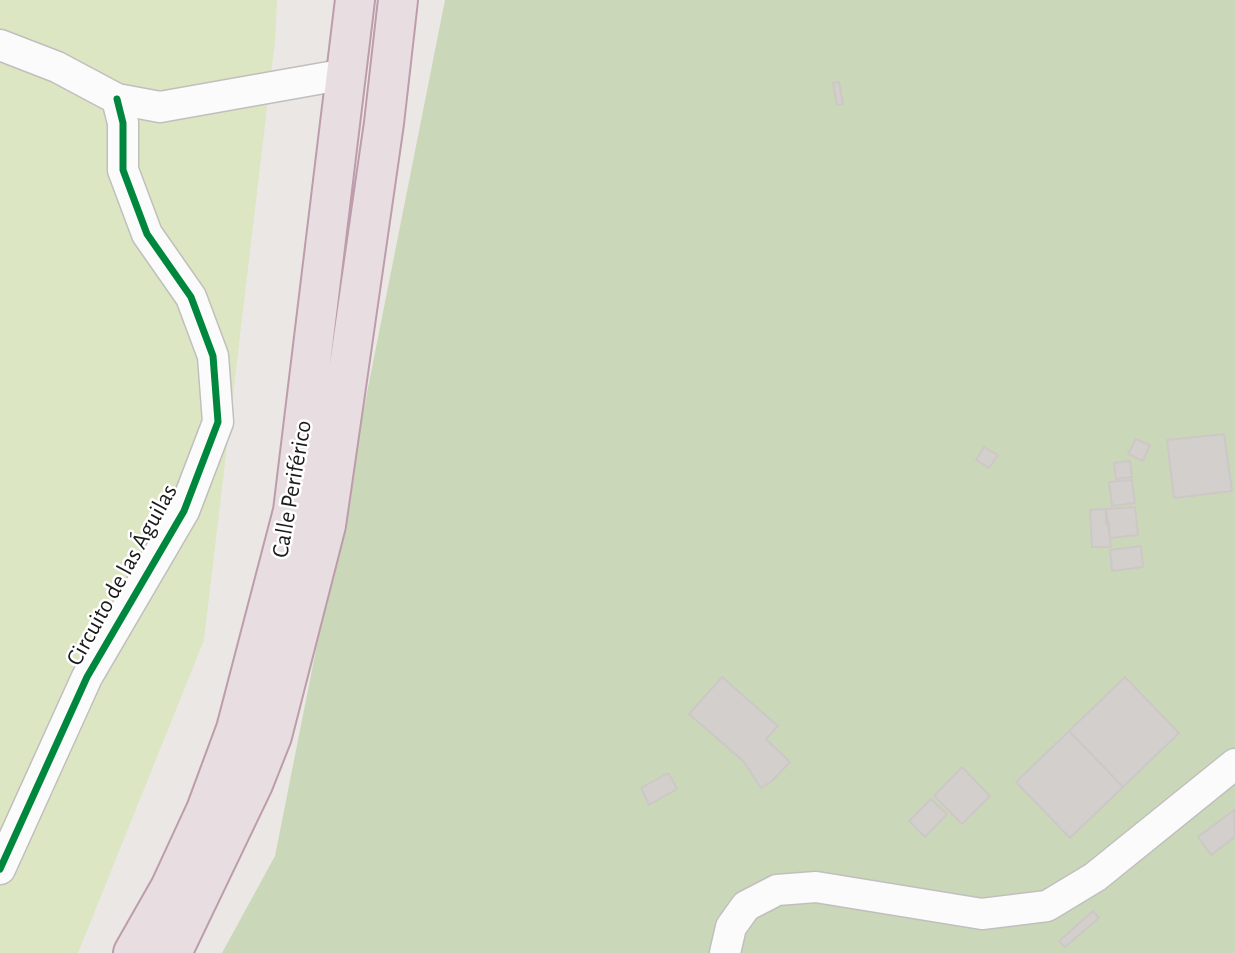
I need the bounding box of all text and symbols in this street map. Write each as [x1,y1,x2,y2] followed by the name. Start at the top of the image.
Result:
[266,418,318,560] street label: Calle Periférico
[60,479,184,671] street label: Circuito de las Águilas

